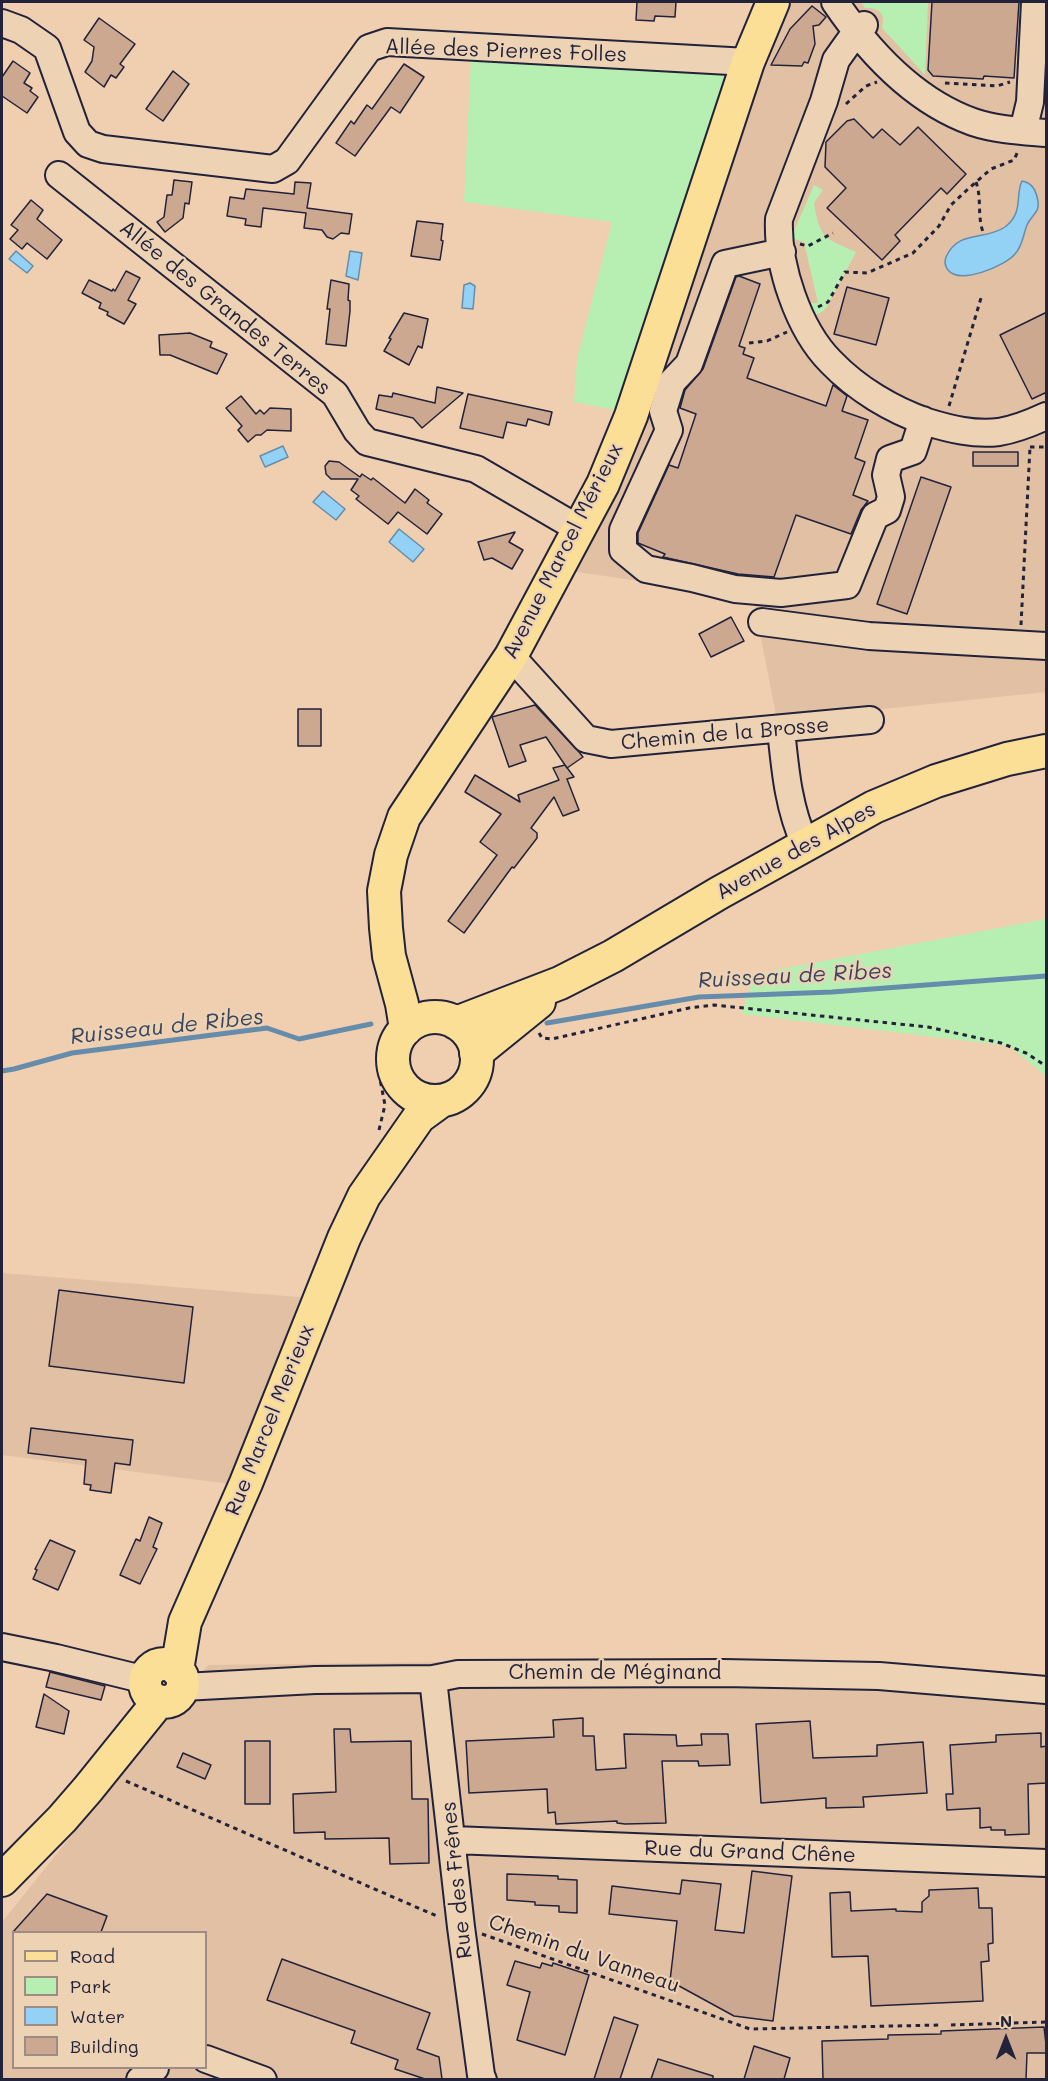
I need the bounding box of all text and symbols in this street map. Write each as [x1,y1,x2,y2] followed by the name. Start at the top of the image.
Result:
[385,34,627,68] street label: Allée des Pierres Folles
[114,215,336,401] street label: Allée des Grandes Terres
[498,439,628,663] street label: Avenue Marcel Mérieux
[620,712,830,756] street label: Chemin de la Brosse
[712,797,880,905] street label: Avenue des Alpes
[697,958,893,994] water label: Ruisseau de Ribes
[69,1004,265,1050] water label: Ruisseau de Ribes
[220,1321,320,1519] street label: Rue Marcel Merieux
[509,1660,721,1686] street label: Chemin de Méginand
[436,1800,478,1960] street label: Rue des Frênes
[644,1836,856,1868] street label: Rue du Grand Chêne
[485,1909,683,1999] street label: Chemin du Vanneau
[12,1931,207,2069] legend
[70,1944,115,1968] text: Road
[70,1974,111,1998] text: Park
[70,2004,125,2028] text: Water
[976,2009,1036,2069] north arrow
[1000,2010,1012,2031] text: N
[70,2034,138,2058] text: Building

